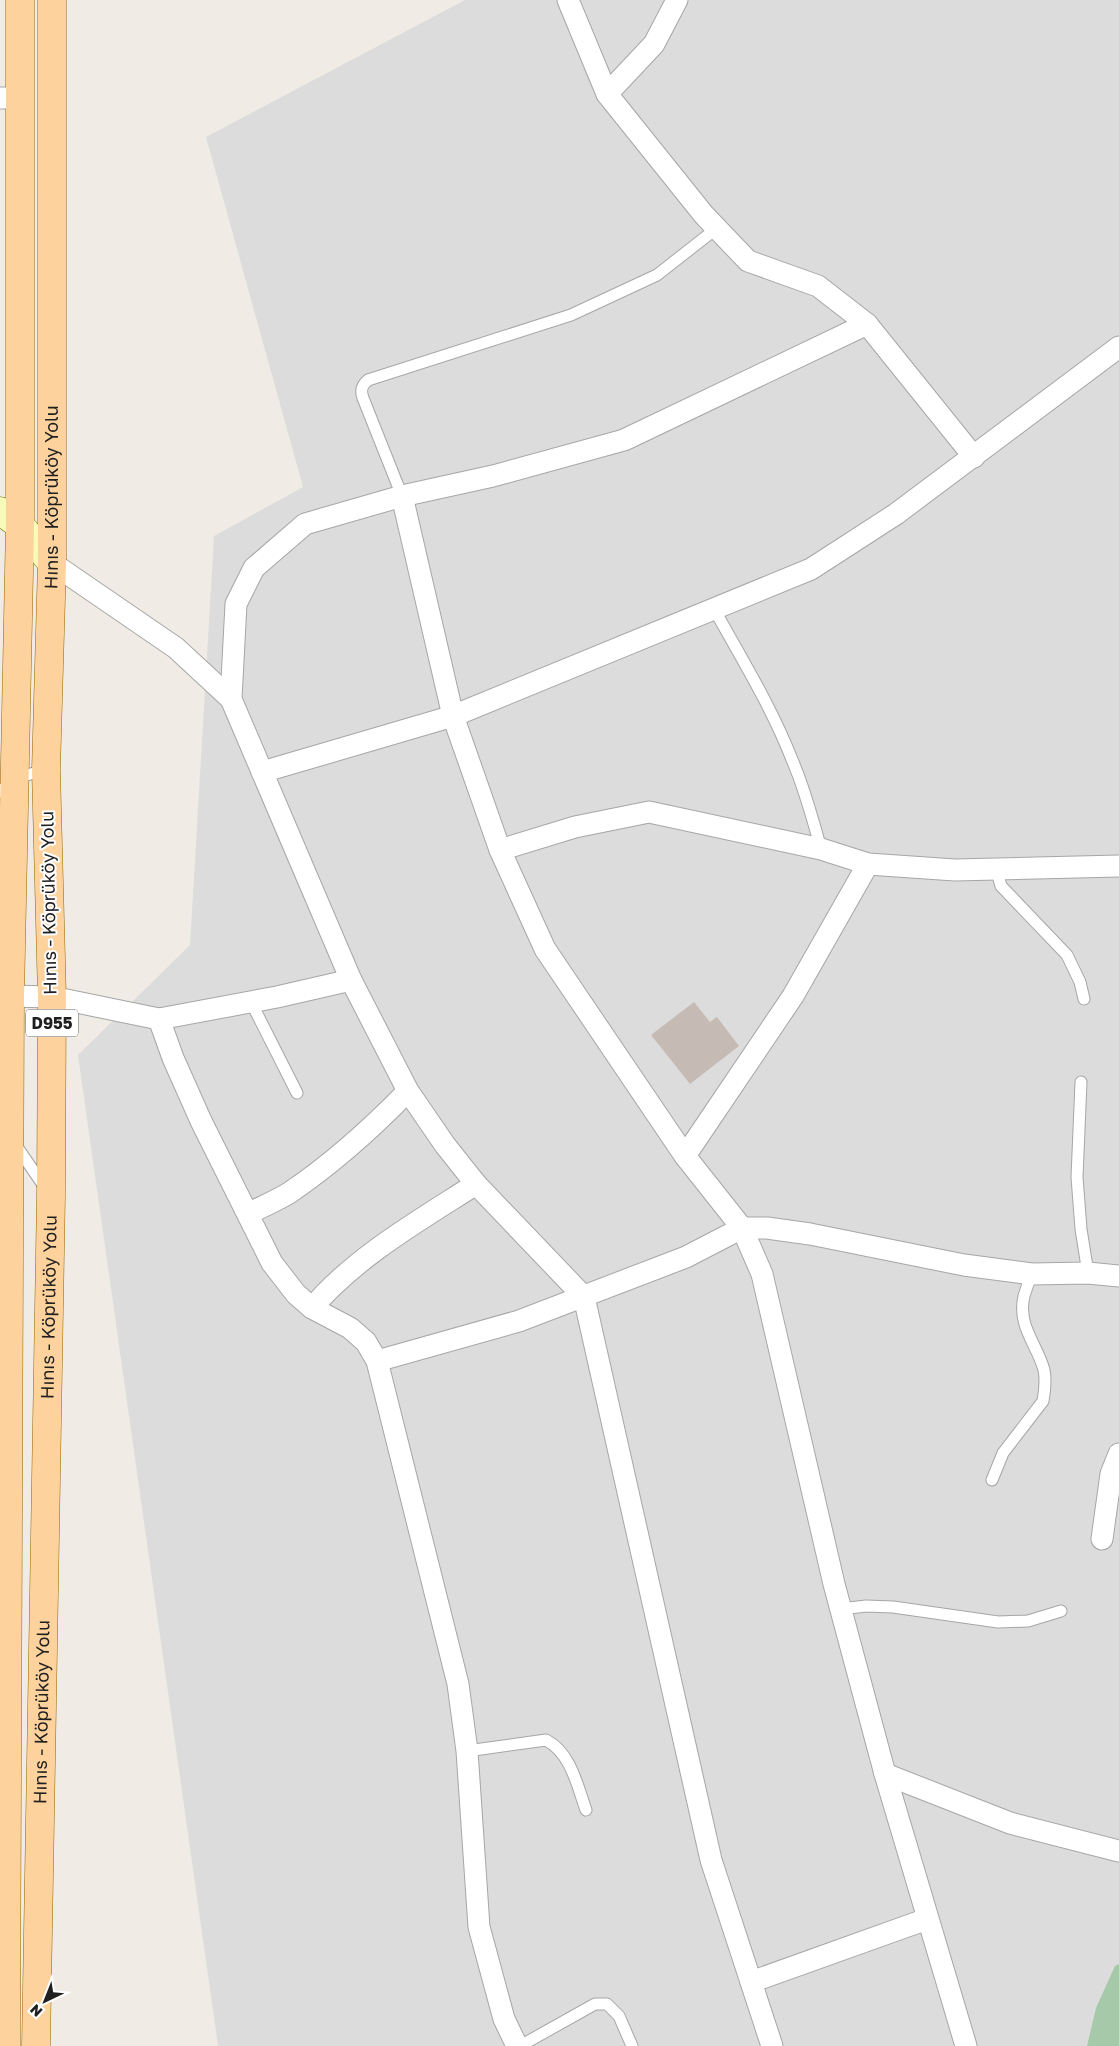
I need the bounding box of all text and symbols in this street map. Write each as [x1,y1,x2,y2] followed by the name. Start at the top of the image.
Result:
[39,405,62,590] street label: Hınıs - Köprüköy Yolu
[35,811,61,995] street label: Hınıs - Köprüköy Yolu
[26,1010,78,1036] road number: D955
[35,1215,61,1399] street label: Hınıs - Köprüköy Yolu
[28,1620,54,1804] street label: Hınıs - Köprüköy Yolu
[20,1976,70,2026] north arrow
[26,2001,45,2021] text: N

